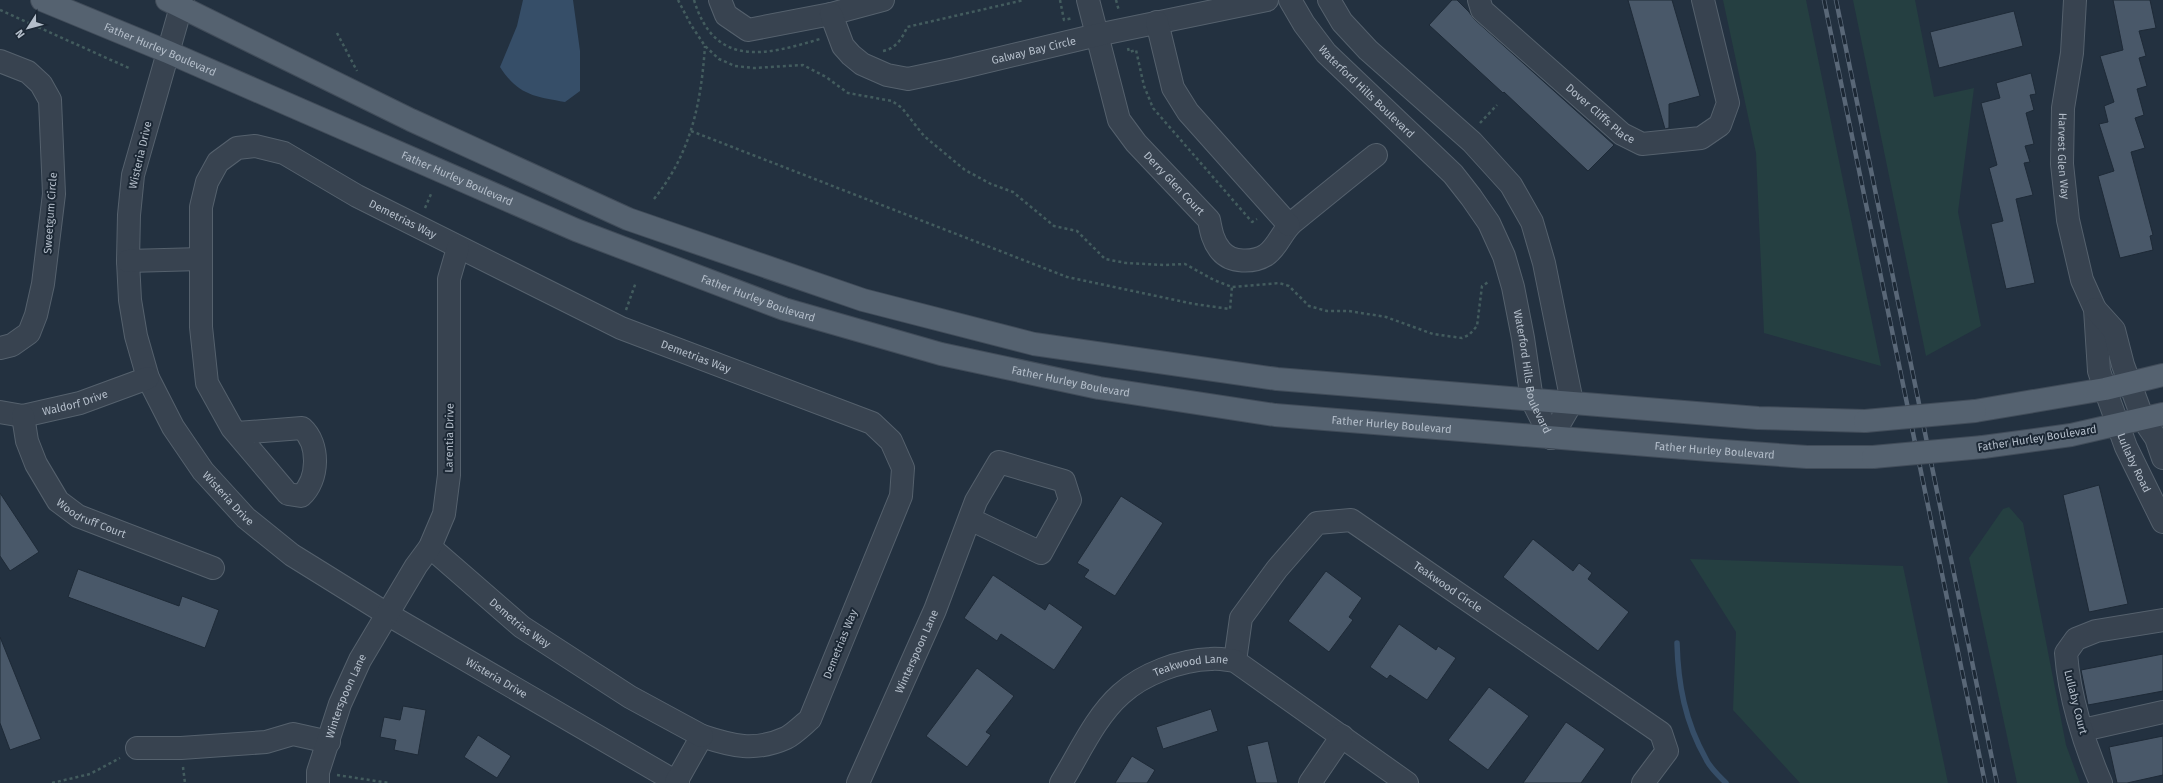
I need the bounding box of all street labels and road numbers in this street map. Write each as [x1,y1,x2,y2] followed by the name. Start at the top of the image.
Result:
[102,20,218,79] street label: Father Hurley Boulevard
[990,34,1077,67] street label: Galway Bay Circle
[1316,43,1417,141] street label: Waterford Hills Boulevard
[1563,81,1637,146] street label: Dover Cliffs Place
[2055,113,2072,201] street label: Harvest Glen Way
[126,120,155,190] street label: Wisteria Drive
[399,149,515,209] street label: Father Hurley Boulevard
[1141,149,1207,218] street label: Derry Glen Court
[41,172,60,254] street label: Sweetgum Circle
[367,197,439,242] street label: Demetrias Way
[699,272,817,325] street label: Father Hurley Boulevard
[1511,309,1554,436] street label: Waterford Hills Boulevard
[659,338,733,376] street label: Demetrias Way
[1010,363,1131,400] street label: Father Hurley Boulevard
[41,387,110,418] street label: Waldorf Drive
[442,403,457,473] street label: Larentia Drive
[1331,414,1452,436] street label: Father Hurley Boulevard
[1977,423,2097,454] street label: Father Hurley Boulevard
[2114,431,2153,495] street label: Lullaby Road
[1654,440,1775,462] street label: Father Hurley Boulevard
[200,469,256,529] street label: Wisteria Drive
[54,496,128,541] street label: Woodruff Court
[1411,559,1485,615] street label: Teakwood Circle
[487,596,553,651] street label: Demetrias Way
[821,607,861,681] street label: Demetrias Way
[893,608,941,696] street label: Winterspoon Lane
[323,651,369,740] street label: Winterspoon Lane
[1151,653,1229,680] street label: Teakwood Lane
[463,655,530,701] street label: Wisteria Drive
[2061,669,2090,736] street label: Lullaby Court

